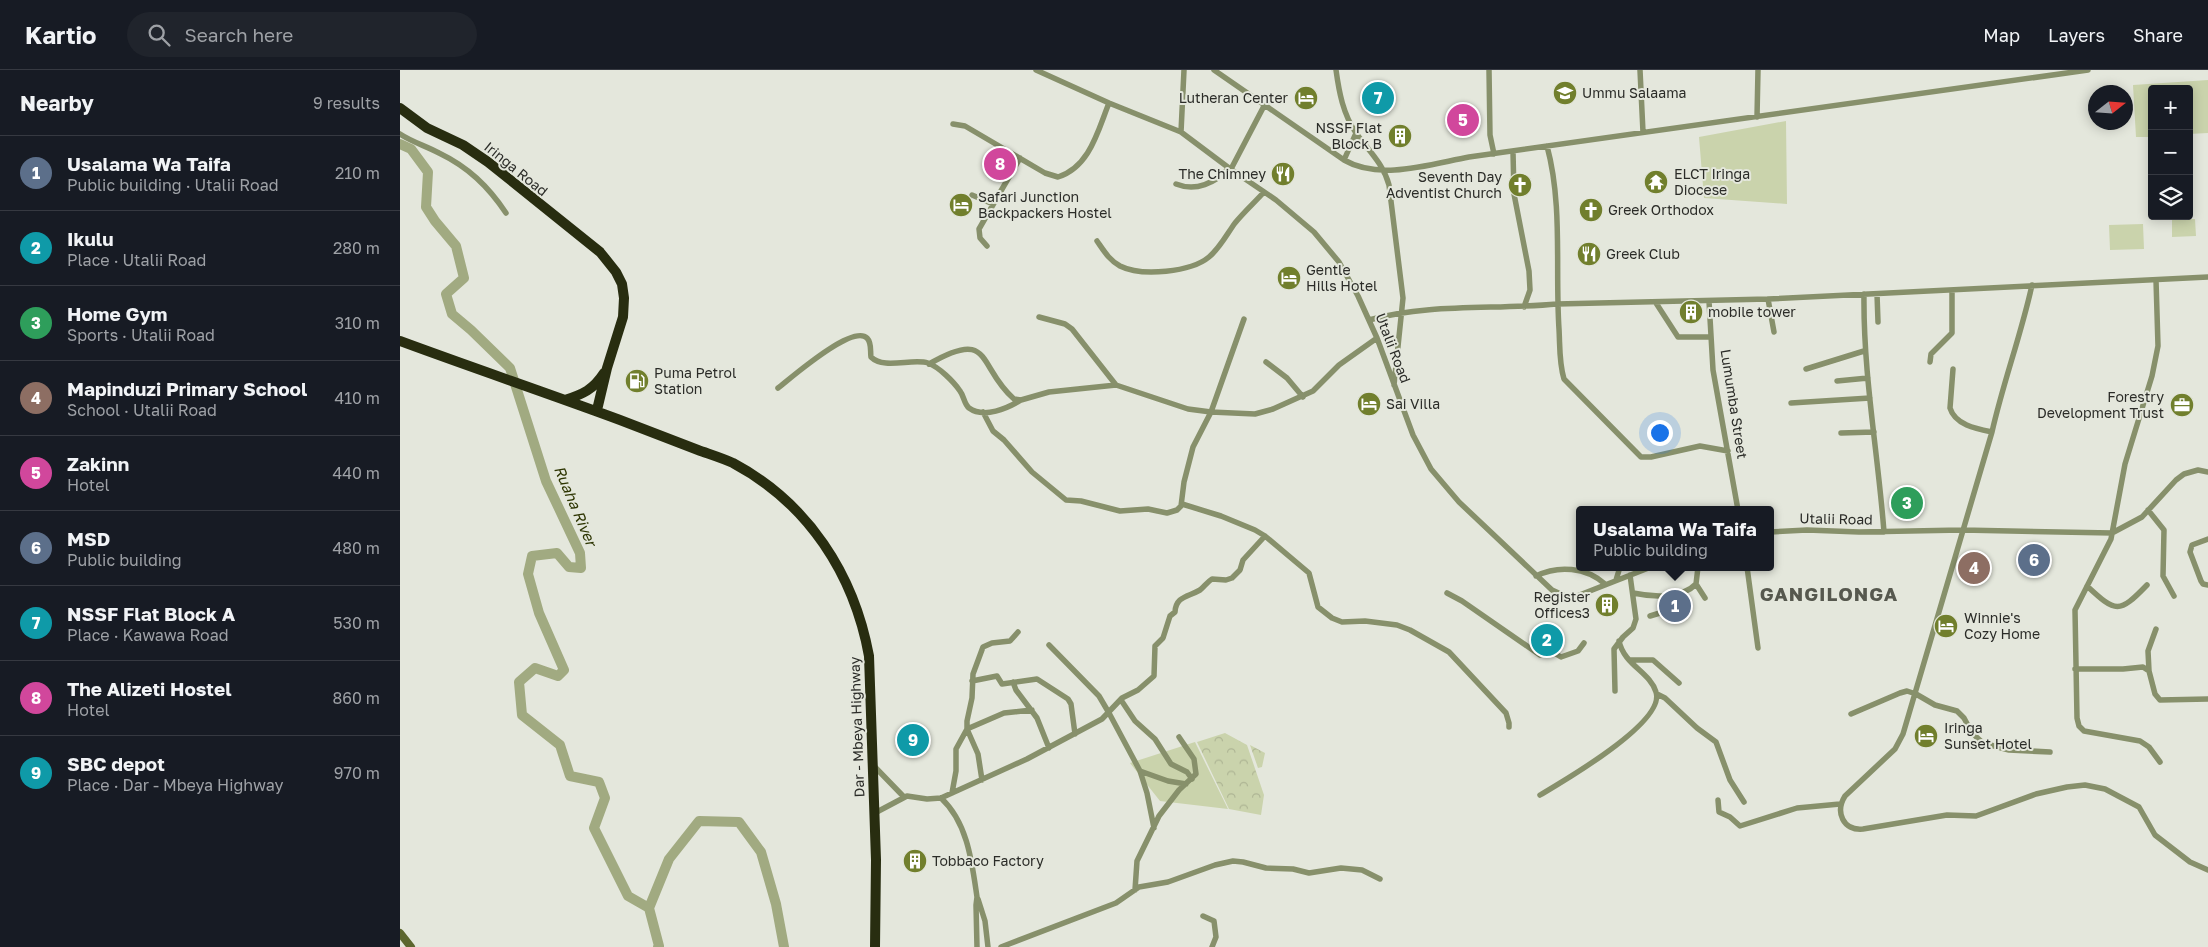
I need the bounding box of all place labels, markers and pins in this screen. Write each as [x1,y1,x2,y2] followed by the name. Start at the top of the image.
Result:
[1362,79,1394,117] pin: 7
[1552,80,1578,106] school or university icon: Ummu Salaama
[1582,84,1686,101] place label: Ummu Salaama
[1293,85,1319,111] hotel icon: Lutheran Center
[1179,89,1289,106] place label: Lutheran Center
[1447,101,1479,139] pin: 5
[1315,119,1382,152] place label: NSSF Flat Block B
[1387,123,1413,149] building icon: NSSF Flat Block B
[984,145,1016,183] pin: 8
[1270,161,1296,187] restaurant icon: The Chimney
[1179,165,1266,182] place label: The Chimney
[1674,165,1750,198] place label: ELCT Iringa Diocese
[1386,168,1502,201] place label: Seventh Day Adventist Church
[1643,169,1669,195] temple icon: ELCT Iringa Diocese
[1507,172,1533,198] church icon: Seventh Day Adventist Church
[978,188,1112,221] place label: Safari Junction Backpackers Hostel
[948,192,974,218] hotel icon: Safari Junction Backpackers Hostel
[1578,197,1604,223] church icon: Greek Orthodox
[1608,201,1714,218] place label: Greek Orthodox
[1576,241,1602,267] restaurant icon: Greek Club
[1606,245,1680,262] place label: Greek Club
[1306,261,1378,294] place label: Gentle Hills Hotel
[1276,265,1302,291] hotel icon: Gentle Hills Hotel
[1678,299,1704,325] building icon: mobile tower
[1708,303,1796,320] place label: mobile tower
[654,364,736,397] place label: Puma Petrol Station
[624,368,650,394] fuel station icon: Puma Petrol Station
[2037,388,2164,421] place label: Forestry Development Trust
[1356,391,1382,417] hotel icon: Sai Villa
[2169,392,2195,418] office icon: Forestry Development Trust
[1386,395,1440,412] place label: Sai Villa
[1891,484,1923,522] pin: 3
[2018,541,2050,579] pin: 6
[1958,549,1990,587] pin: 4
[1659,587,1691,625] pin: 1
[1534,588,1591,621] place label: Register Offices3
[1594,592,1620,618] building icon: Register Offices3
[1964,609,2040,642] place label: Winnie's Cozy Home
[1933,613,1959,639] hotel icon: Winnie's Cozy Home
[1531,621,1563,659] pin: 2
[1944,719,2032,752] place label: Iringa Sunset Hotel
[897,721,929,759] pin: 9
[1913,723,1939,749] hotel icon: Iringa Sunset Hotel
[902,848,928,874] building icon: Tobbaco Factory
[932,852,1044,869] place label: Tobbaco Factory

